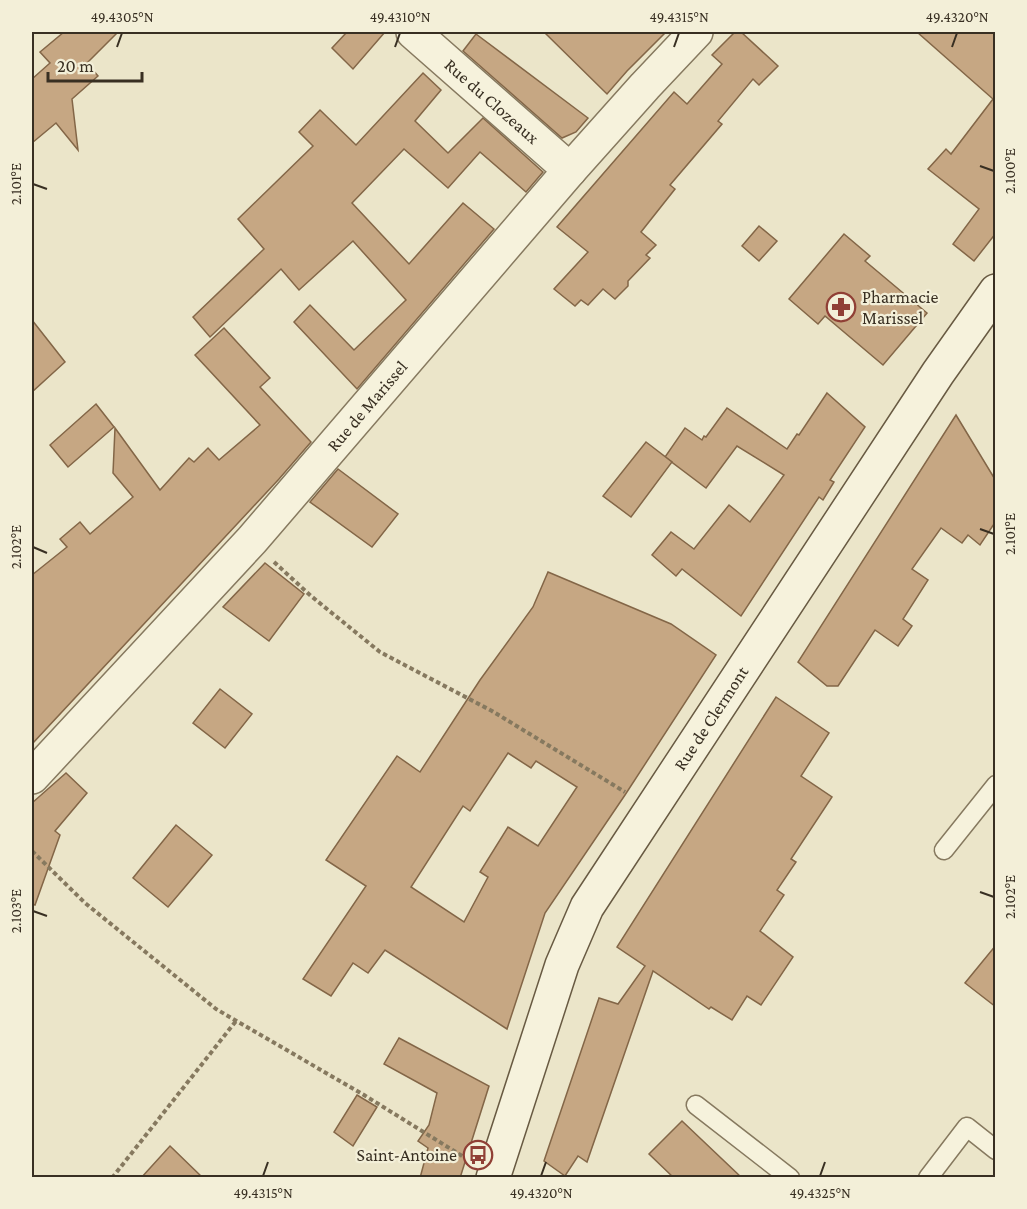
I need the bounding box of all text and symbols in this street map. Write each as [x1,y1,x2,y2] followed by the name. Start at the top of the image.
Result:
[90,9,154,25] text: 49.4305°N
[369,9,431,25] text: 49.4310°N
[649,9,709,25] text: 49.4315°N
[925,9,989,25] text: 49.4320°N
[48,45,142,83] scale bar
[440,54,544,149] street label: Rue du Clozeaux
[57,56,94,76] text: 20 m
[1002,148,1018,194] text: 2.100°E
[8,163,24,205] text: 2.101°E
[862,287,938,328] place label: Pharmacie Marissel
[825,291,857,323] pharmacy icon: Pharmacie Marissel
[323,357,412,455] street label: Rue de Marissel
[1002,513,1018,555] text: 2.101°E
[8,525,24,569] text: 2.102°E
[670,662,753,774] street label: Rue de Clermont
[1002,875,1018,919] text: 2.102°E
[8,889,24,933] text: 2.103°E
[462,1139,494,1171] bus stop icon: Saint-Antoine
[357,1145,457,1165] place label: Saint-Antoine
[233,1185,293,1201] text: 49.4315°N
[509,1185,573,1201] text: 49.4320°N
[789,1185,851,1201] text: 49.4325°N

